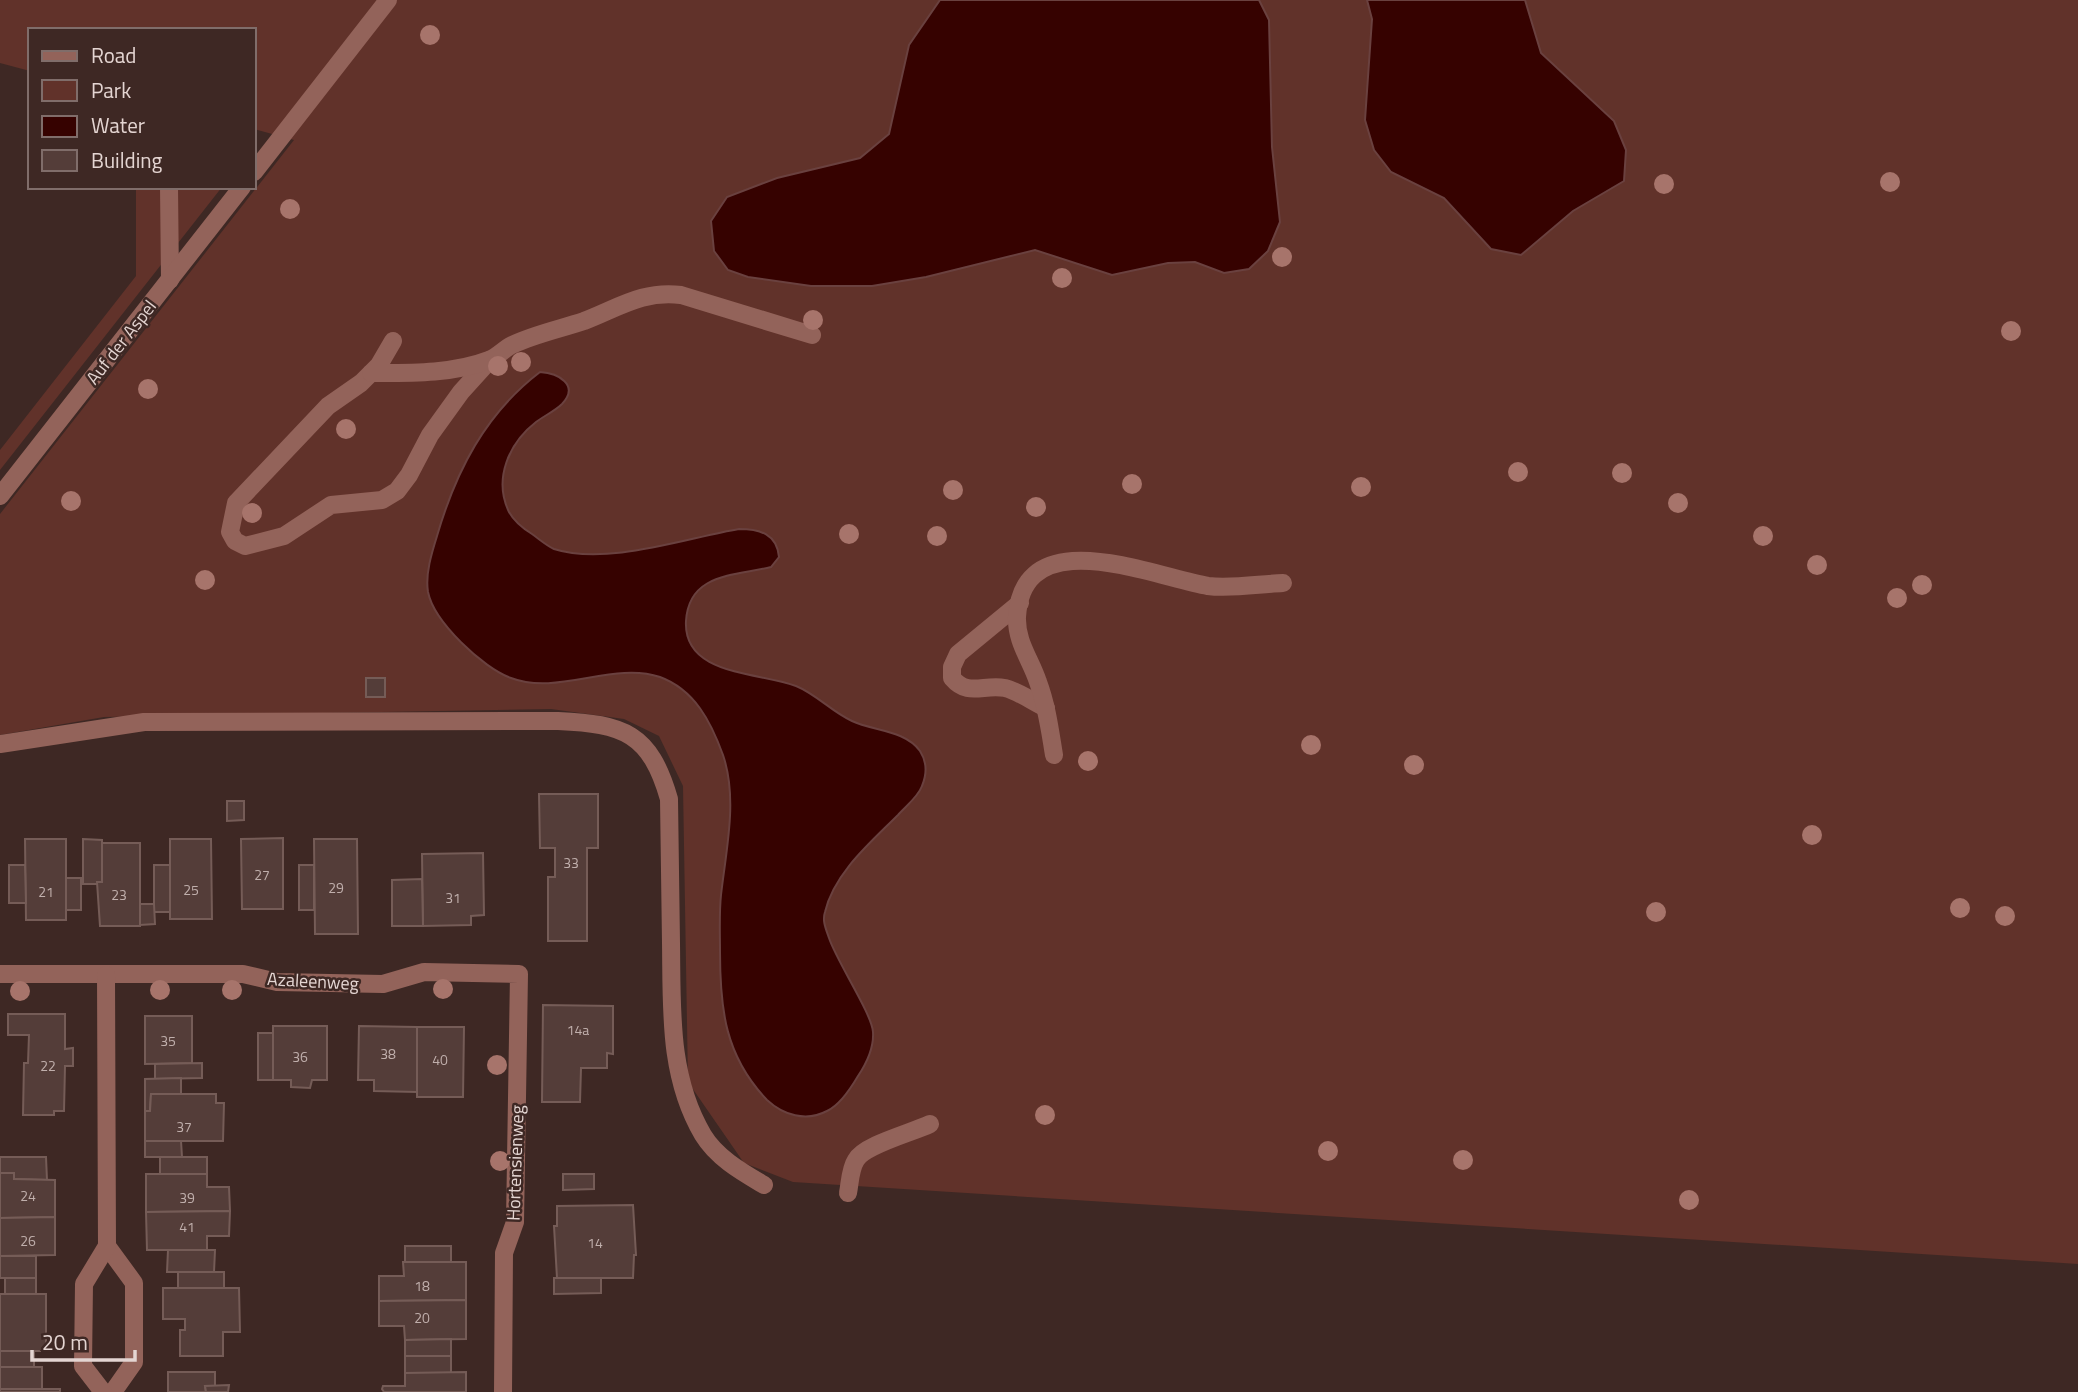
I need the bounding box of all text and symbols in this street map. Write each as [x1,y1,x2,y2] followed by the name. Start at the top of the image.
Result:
[28,28,256,189] legend
[91,39,136,71] text: Road
[91,74,131,106] text: Park
[91,109,145,141] text: Water
[91,144,163,176] text: Building
[79,294,163,390] street label: Auf der Aspel
[563,852,579,873] house number: 33
[254,864,270,885] house number: 27
[328,877,344,898] house number: 29
[183,879,199,900] house number: 25
[38,881,54,902] house number: 21
[111,884,127,905] house number: 23
[445,887,461,908] house number: 31
[266,965,360,997] street label: Azaleenweg
[567,1019,589,1040] house number: 14a
[160,1030,176,1051] house number: 35
[380,1043,396,1064] house number: 38
[292,1046,308,1067] house number: 36
[432,1049,448,1070] house number: 40
[40,1055,56,1076] house number: 22
[499,1105,531,1221] street label: Hortensienweg
[176,1116,192,1137] house number: 37
[20,1185,36,1206] house number: 24
[179,1187,195,1208] house number: 39
[179,1216,195,1237] house number: 41
[20,1230,36,1251] house number: 26
[587,1232,603,1253] house number: 14
[414,1275,430,1296] house number: 18
[414,1307,430,1328] house number: 20
[32,1318,135,1362] scale bar
[42,1326,88,1358] text: 20 m

